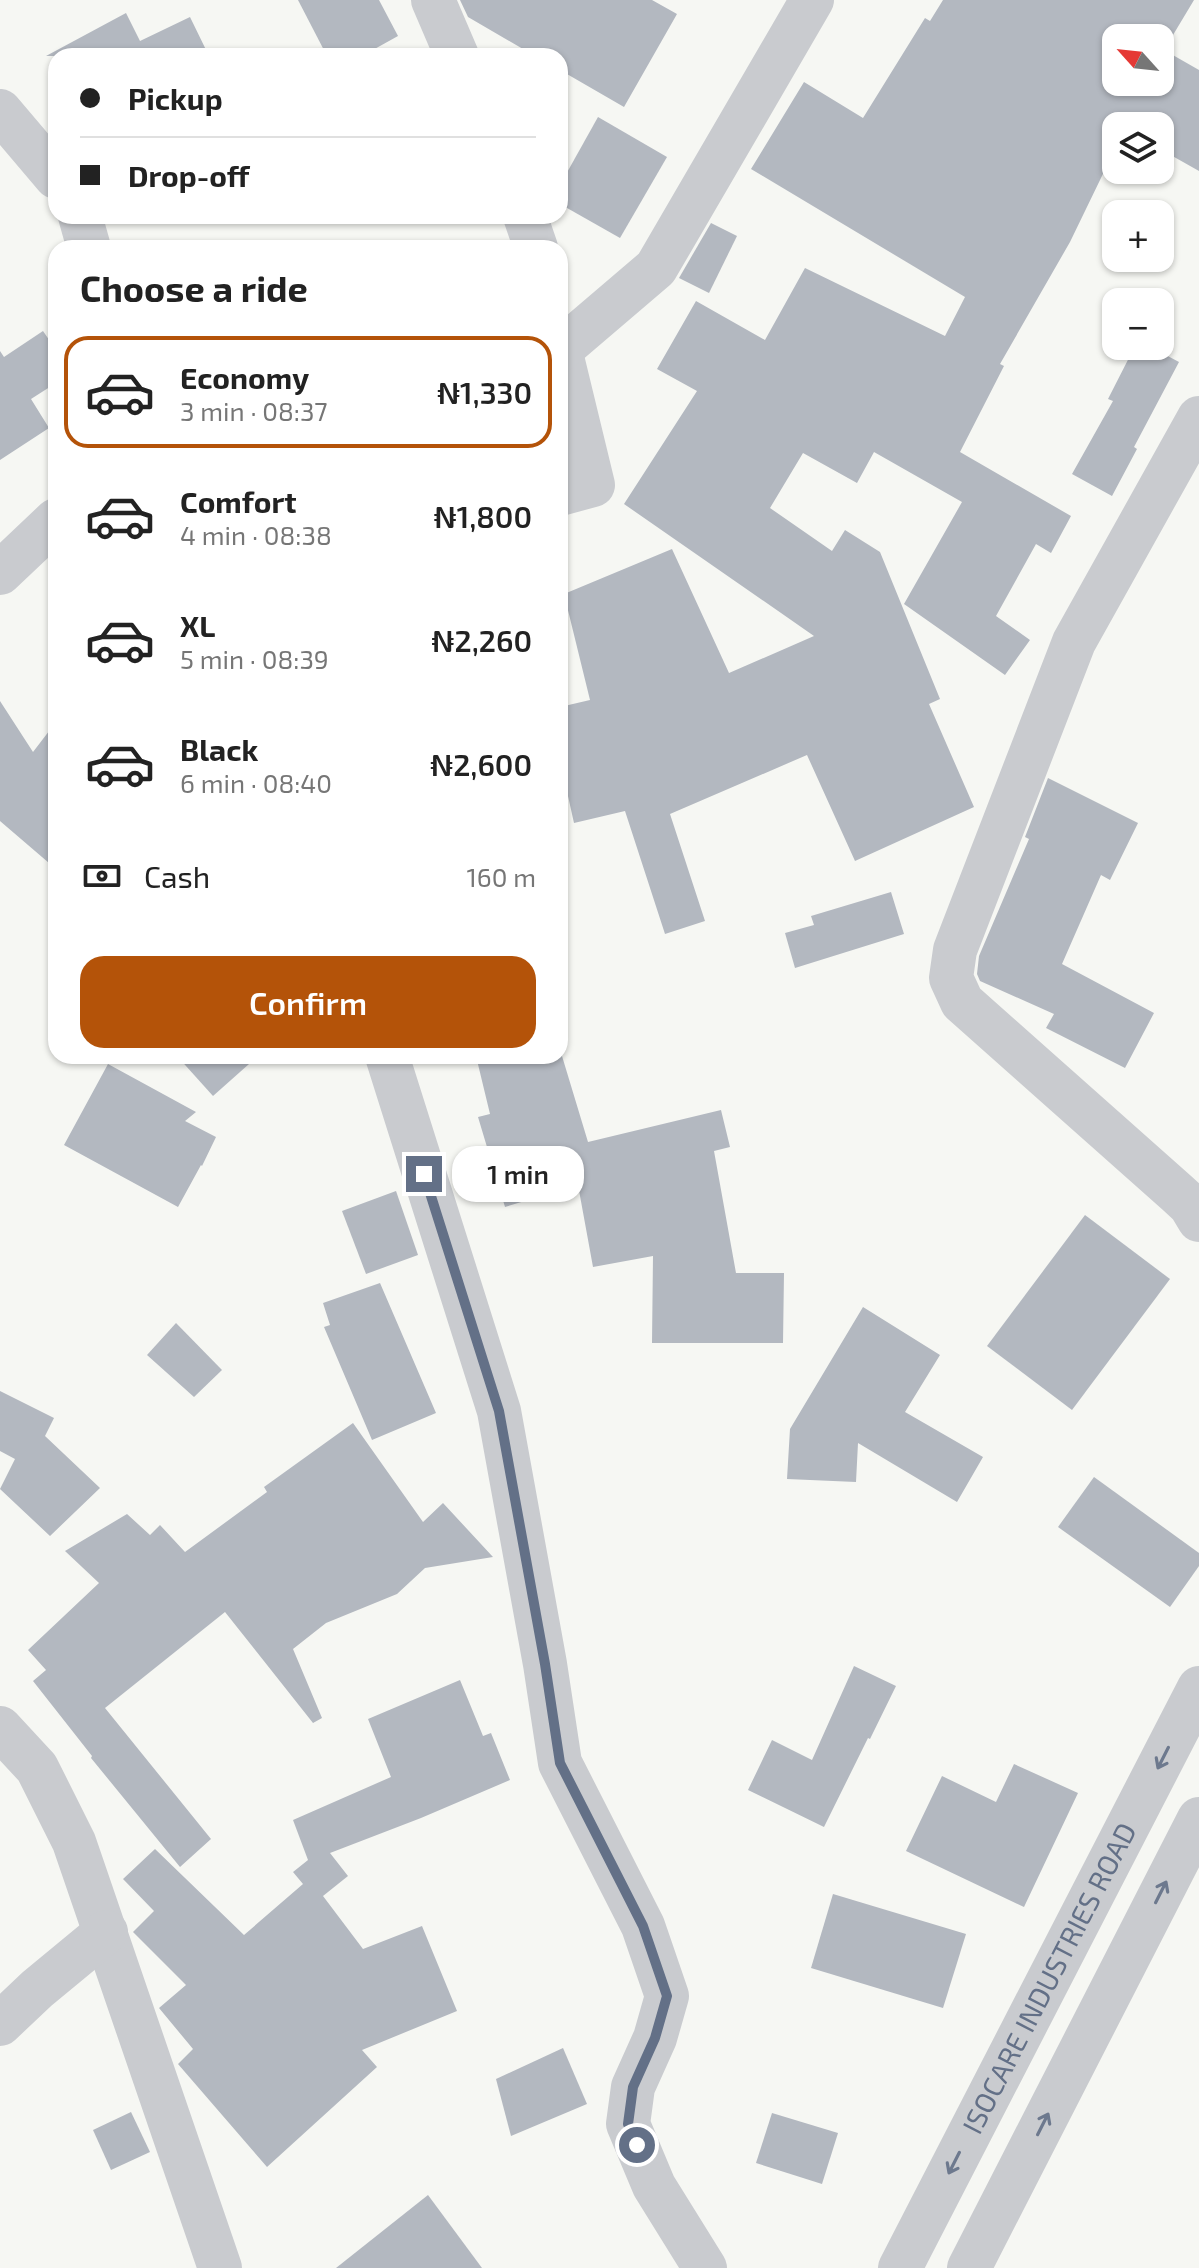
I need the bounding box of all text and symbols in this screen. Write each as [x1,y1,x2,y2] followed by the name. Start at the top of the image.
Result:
[1102,24,1174,96] north arrow
[1102,24,1174,360] map controls
[128,80,223,116] text: Pickup
[1102,112,1174,184] button: layers
[128,157,250,193] text: Drop-off
[1102,200,1174,272] button: +
[80,266,308,309] text: Choose a ride
[1102,288,1174,360] button: −
[84,356,156,428] icon: car
[180,359,309,395] text: Economy
[437,374,532,410] text: ₦1,330
[180,395,328,426] text: 3 min · 08:37
[84,480,156,552] icon: car
[180,483,297,519] text: Comfort
[434,498,532,534] text: ₦1,800
[180,519,332,550] text: 4 min · 08:38
[84,604,156,676] icon: car
[180,607,215,643] text: XL
[431,622,532,658] text: ₦2,260
[180,643,329,674] text: 5 min · 08:39
[84,728,156,800] icon: car
[180,731,258,767] text: Black
[430,746,532,782] text: ₦2,600
[180,767,332,798] text: 6 min · 08:40
[80,854,124,898] icon: cash
[144,858,210,894] text: Cash
[467,861,536,892] text: 160 m
[80,956,536,1048] button: Confirm
[452,1146,584,1202] callout: 1 min
[406,1156,442,1192] route end
[487,1158,549,1189] text: 1 min
[1155,1745,1171,1769] one-way arrow
[954,1817,1143,2139] street label: ISOCARE INDUSTRIES ROAD
[1154,1881,1170,1905] one-way arrow
[1035,2112,1051,2136] one-way arrow
[619,2127,655,2163] route start
[946,2150,962,2174] one-way arrow

